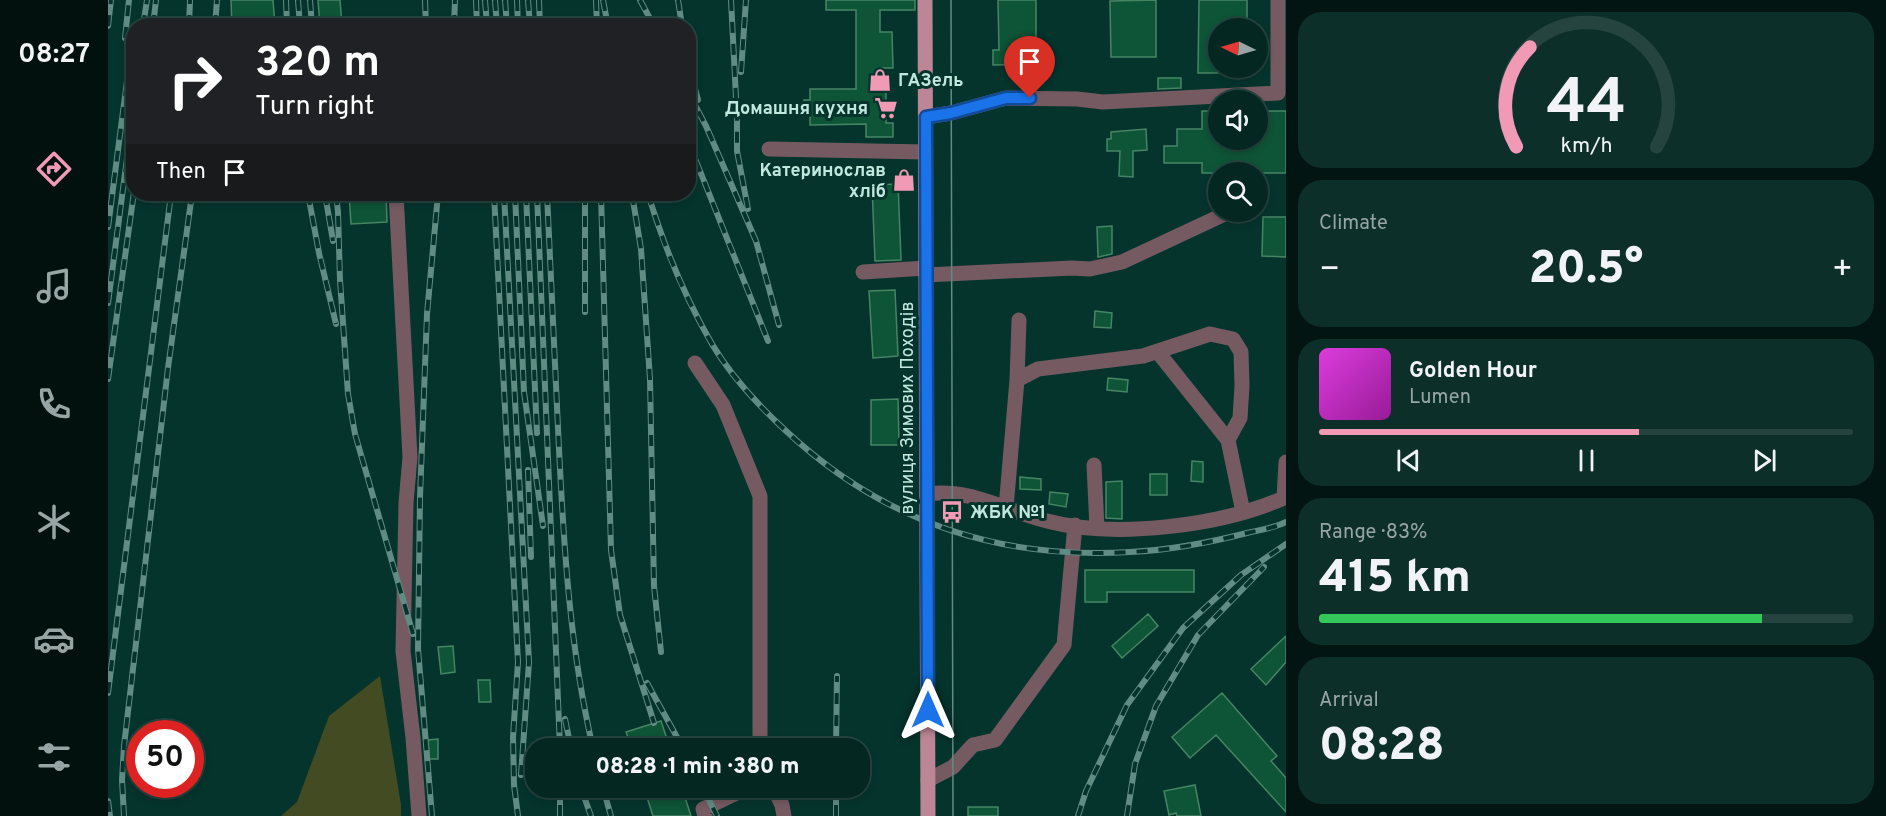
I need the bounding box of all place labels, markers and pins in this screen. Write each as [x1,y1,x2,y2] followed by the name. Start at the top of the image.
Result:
[1004,36,1055,98] pin
[867,67,893,93] shop icon: ГАЗель
[898,70,964,93] place label: ГАЗель
[873,95,899,121] supermarket icon: Домашня кухня
[725,98,868,121] place label: Домашня кухня
[759,160,886,204] place label: Катеринослав хліб
[891,167,917,193] shop icon: Катеринослав хліб
[939,499,965,525] bus stop icon: ЖБК №1
[970,502,1046,525] place label: ЖБК №1

